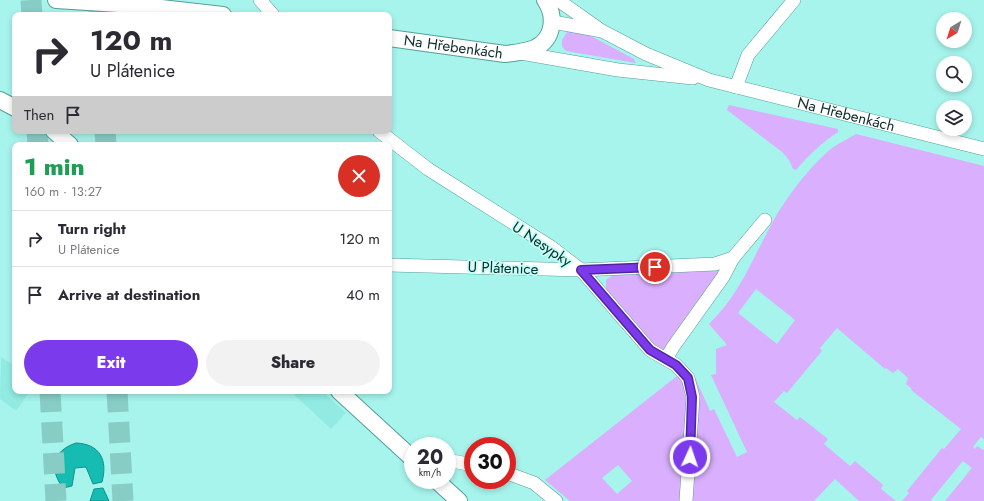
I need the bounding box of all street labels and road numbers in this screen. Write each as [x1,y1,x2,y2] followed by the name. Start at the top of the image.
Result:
[402,29,504,65] street label: Na Hřebenkách
[795,92,897,137] street label: Na Hřebenkách
[508,216,577,272] street label: U Nesypky
[467,256,539,280] street label: U Plátenice

